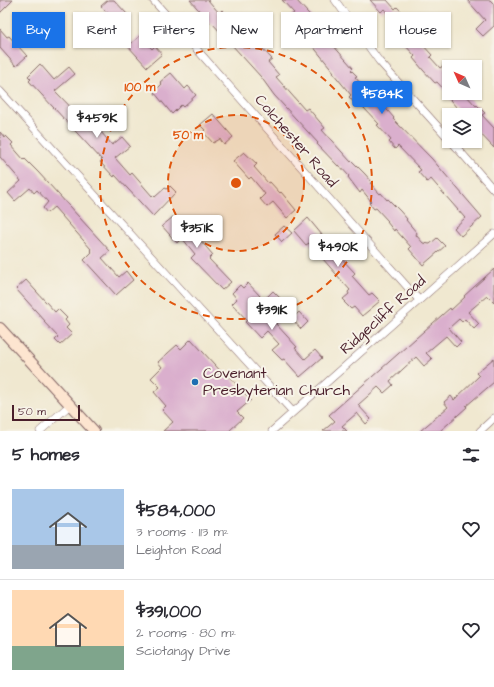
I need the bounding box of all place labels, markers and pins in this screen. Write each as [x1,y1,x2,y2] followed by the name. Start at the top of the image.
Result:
[354,81,410,115] pin: $584K
[69,105,125,139] pin: $459K
[229,176,243,190] centre of rings
[169,215,225,249] pin: $351K
[310,234,366,268] pin: $490K
[244,297,300,331] pin: $391K
[203,363,350,402] place label: Covenant Presbyterian Church
[190,377,200,387] marker: Covenant Presbyterian Church

